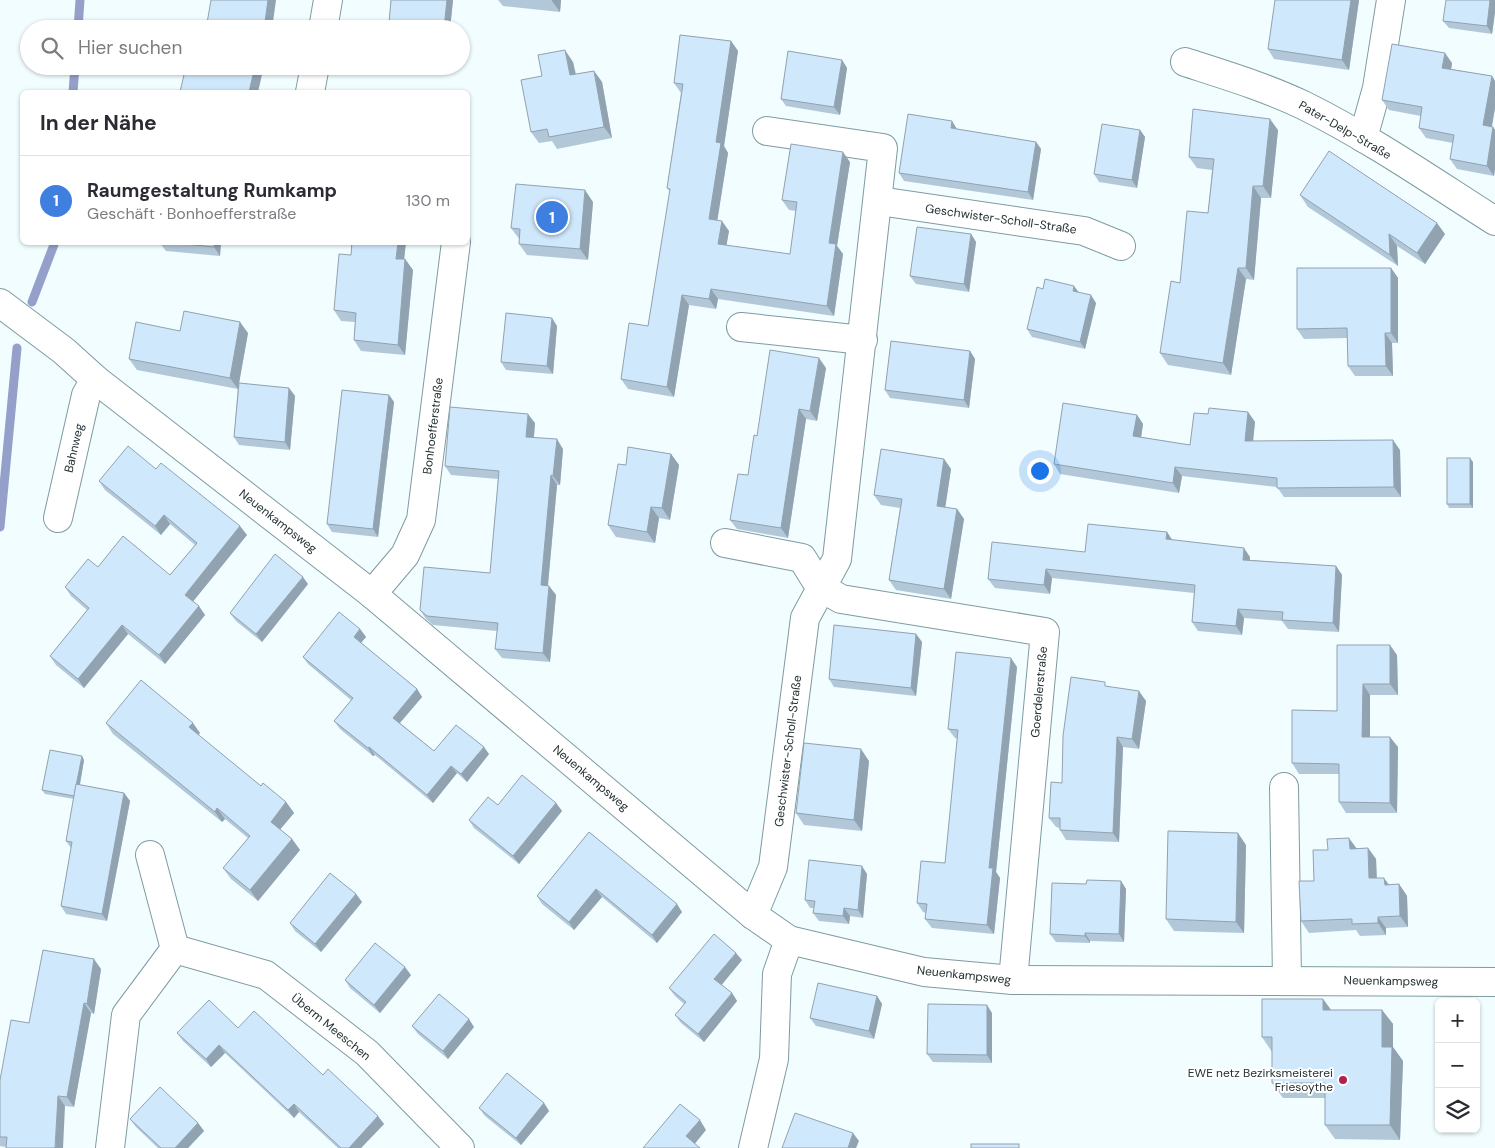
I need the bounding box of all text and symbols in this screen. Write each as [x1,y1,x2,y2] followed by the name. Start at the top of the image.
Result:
[20,20,470,75] search box
[38,34,66,62] icon: search
[78,35,182,60] text: Hier suchen
[1296,97,1394,163] street label: Pater-Delp-Straße
[40,109,157,137] text: In der Nähe
[87,178,337,203] text: Raumgestaltung Rumkamp
[53,190,59,211] text: 1
[406,190,450,211] text: 130 m
[536,198,568,236] pin: 1
[924,200,1078,238] street label: Geschwister-Scholl-Straße
[87,203,296,224] text: Geschäft · Bonhoefferstraße
[419,377,447,475] street label: Bonhoefferstraße
[61,422,87,474] street label: Bahnweg
[1027,458,1053,484] your location
[236,486,320,557] street label: Neuenkampsweg
[1027,646,1051,738] street label: Goerdelerstraße
[771,674,805,828] street label: Geschwister-Scholl-Straße
[550,741,633,815] street label: Neuenkampsweg
[916,962,1012,988] street label: Neuenkampsweg
[1344,972,1439,990] street label: Neuenkampsweg
[288,990,374,1064] street label: Überm Meeschen
[1435,998,1480,1133] map controls
[1435,998,1480,1043] button: +
[1435,1043,1480,1088] button: −
[1188,1065,1333,1095] place label: EWE netz Bezirksmeisterei Friesoythe
[1337,1074,1349,1086] marker: EWE netz Bezirksmeisterei Friesoythe
[1435,1088,1480,1133] button: layers

